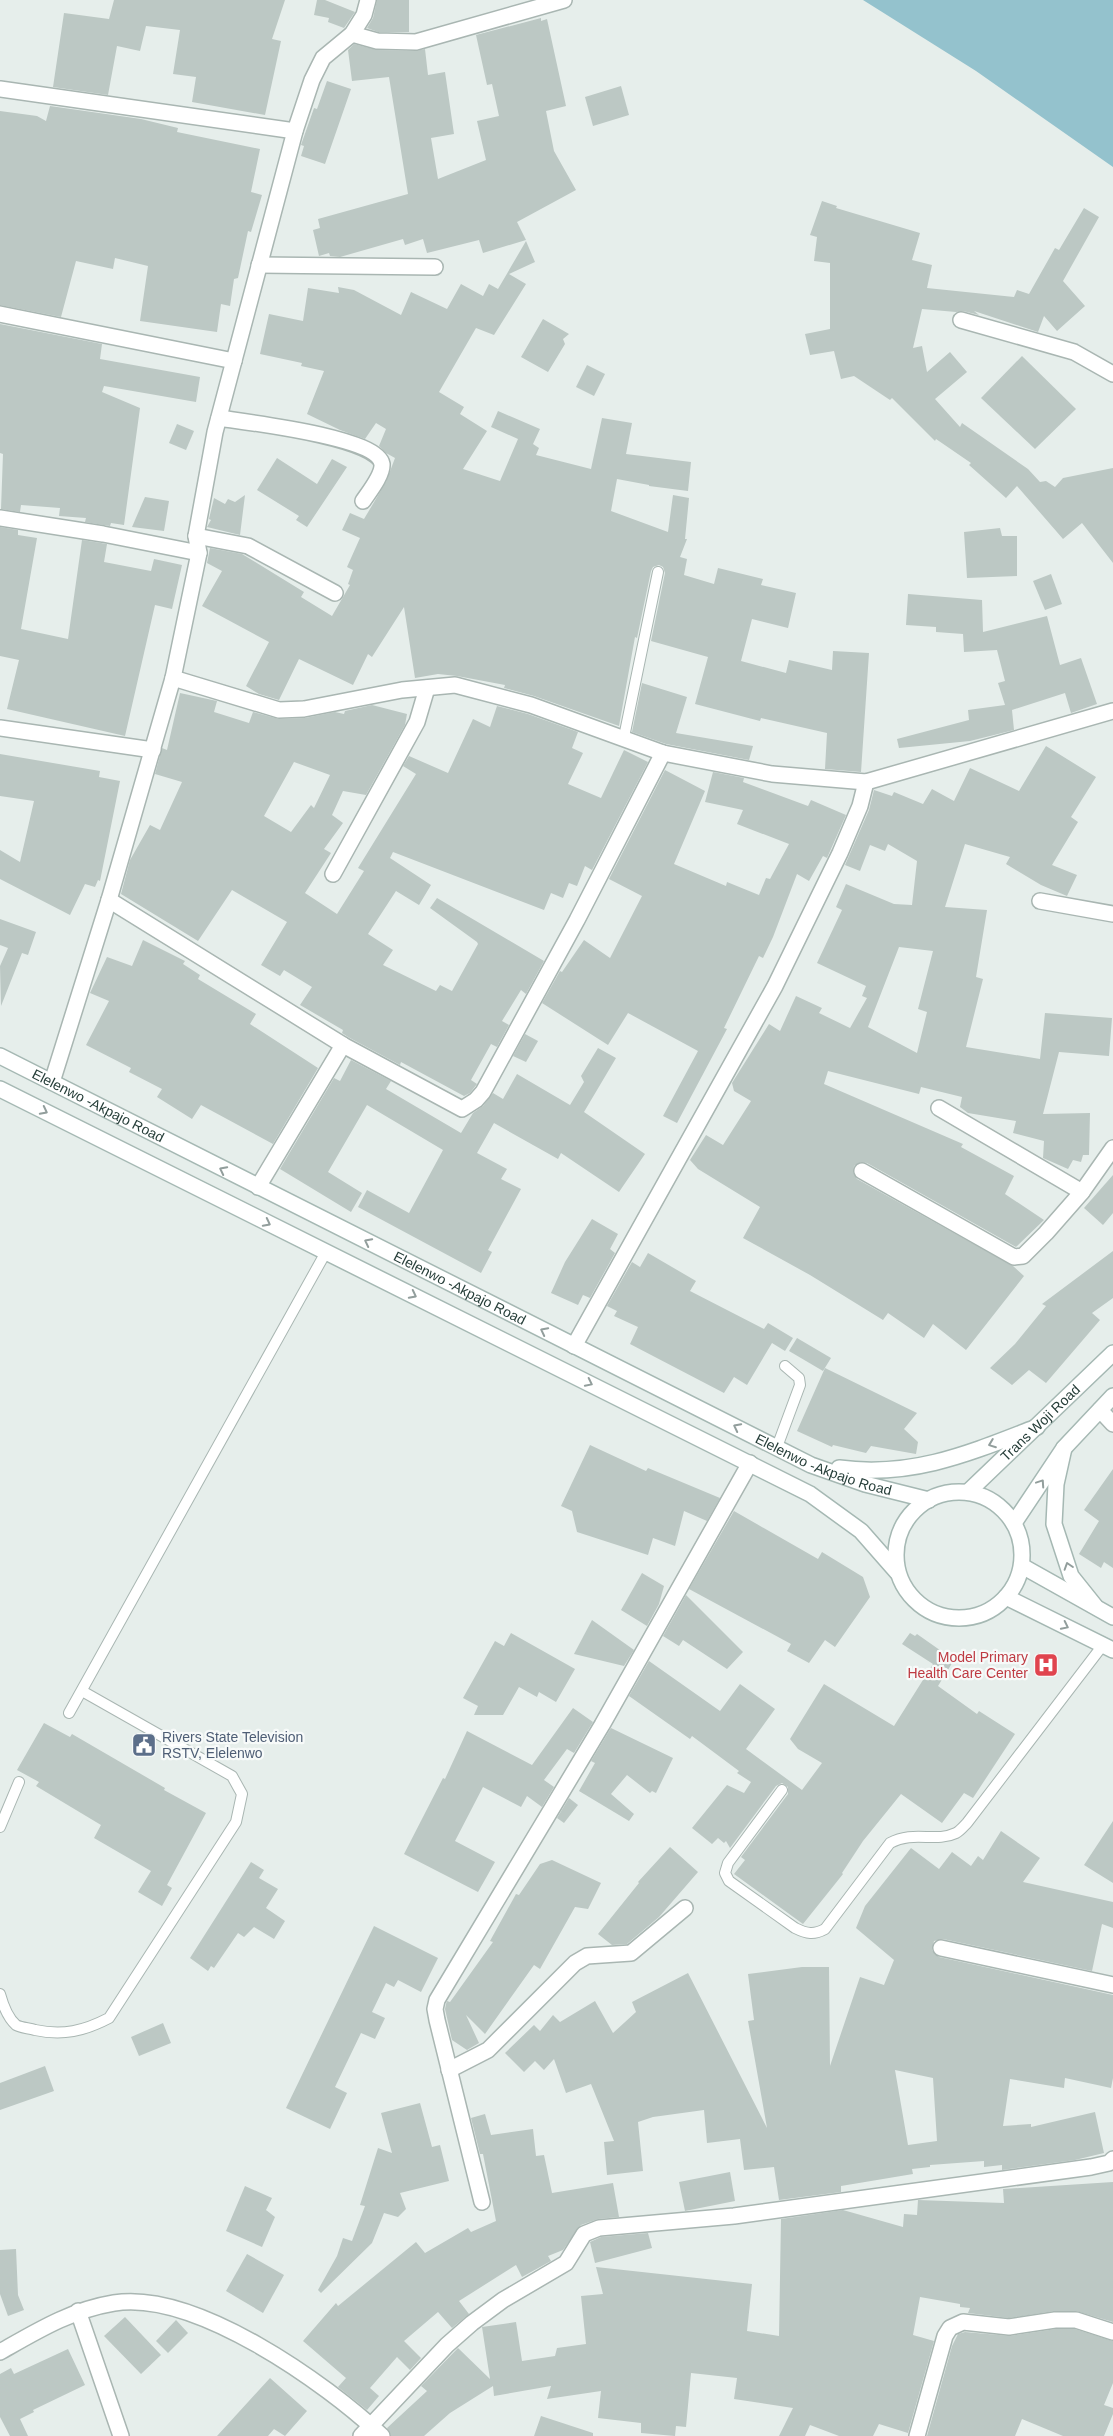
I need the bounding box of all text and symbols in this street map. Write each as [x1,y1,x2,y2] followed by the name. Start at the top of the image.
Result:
[30,1066,167,1145] street label: Elelenwo -Akpajo Road
[38,1105,47,1115] one-way arrow
[219,1166,228,1176] one-way arrow
[262,1216,271,1227] one-way arrow
[364,1238,373,1248] one-way arrow
[391,1248,528,1328] street label: Elelenwo -Akpajo Road
[407,1289,416,1299] one-way arrow
[541,1327,550,1337] one-way arrow
[584,1377,593,1388] one-way arrow
[997,1381,1083,1464] street label: Trans Woji Road
[733,1423,742,1433] one-way arrow
[753,1430,893,1498] street label: Elelenwo -Akpajo Road
[988,1438,997,1449] one-way arrow
[1034,1479,1044,1488] one-way arrow
[1064,1563,1074,1571] one-way arrow
[1060,1620,1069,1630] one-way arrow
[907,1649,1028,1681] place label: Model Primary Health Care Center
[1033,1652,1059,1678] hospital icon: Model Primary Health Care Center
[162,1729,303,1761] place label: Rivers State Television RSTV, Elelenwo
[131,1732,157,1758] public building icon: Rivers State Television RSTV, Elelenwo

